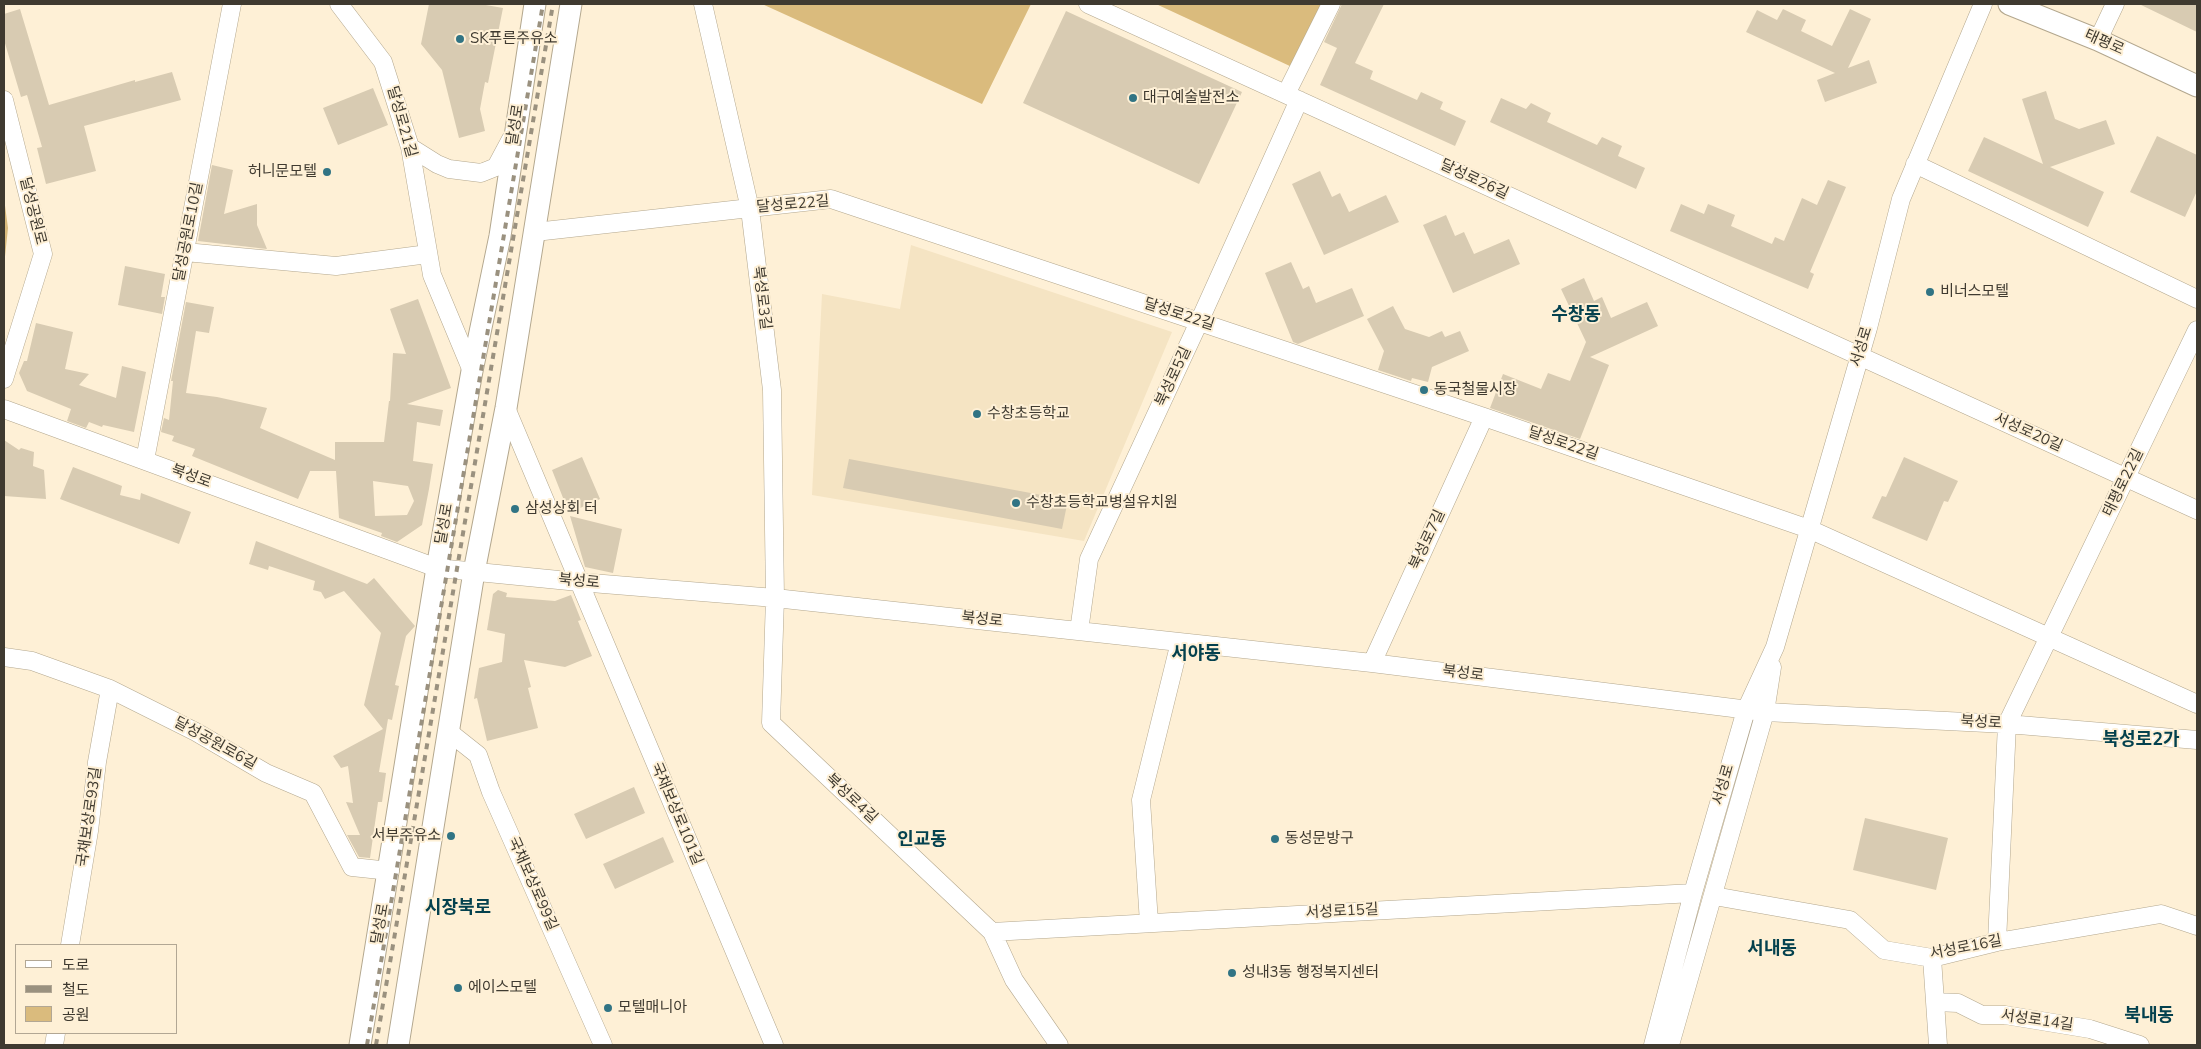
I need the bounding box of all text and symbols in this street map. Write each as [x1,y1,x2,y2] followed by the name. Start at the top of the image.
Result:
[2081,26,2127,60] street label: 태평로
[470,30,558,48] place label: SK푸른주유소
[454,33,466,45] marker: SK푸른주유소
[382,84,420,160] street label: 달성로21길
[1143,89,1240,107] place label: 대구예술발전소
[1127,92,1139,104] marker: 대구예술발전소
[504,103,528,147] street label: 달성로
[1437,156,1511,204] street label: 달성로26길
[248,163,317,181] place label: 허니문모텔
[321,166,333,178] marker: 허니문모텔
[15,175,49,247] street label: 달성공원로
[171,181,207,283] street label: 달성공원로10길
[756,193,830,217] street label: 달성로22길
[748,265,774,331] street label: 북성로3길
[1940,283,2009,301] place label: 비너스모텔
[1924,286,1936,298] marker: 비너스모텔
[1141,295,1217,335] street label: 달성로22길
[1551,305,1601,327] district label: 수창동
[1847,325,1877,369] street label: 서성로
[1152,344,1196,410] street label: 북성로5길
[1434,381,1517,399] place label: 동국철물시장
[1418,384,1430,396] marker: 동국철물시장
[987,405,1070,423] place label: 수창초등학교
[971,408,983,420] marker: 수창초등학교
[1991,410,2065,456] street label: 서성로20길
[1525,424,1601,464] street label: 달성로22길
[2100,446,2148,520] street label: 태평로22길
[168,461,214,493] street label: 북성로
[1026,494,1178,512] place label: 수창초등학교병설유치원
[1010,497,1022,509] marker: 수창초등학교병설유치원
[525,500,598,518] place label: 삼성상회 터
[433,502,457,546] street label: 달성로
[509,503,521,515] marker: 삼성상회 터
[1406,507,1450,573] street label: 북성로7길
[558,571,600,593] street label: 북성로
[960,609,1004,631] street label: 북성로
[1171,644,1221,666] district label: 서야동
[1441,663,1485,685] street label: 북성로
[1960,713,2002,733] street label: 북성로
[170,714,260,774] street label: 달성공원로6길
[2102,730,2180,752] district label: 북성로2가
[646,760,706,868] street label: 국채보상로101길
[1710,763,1738,807] street label: 서성로
[74,766,106,868] street label: 국채보상로93길
[821,771,881,827] street label: 북성로4길
[372,827,441,845] place label: 서부주유소
[445,830,457,842] marker: 서부주유소
[897,830,947,852] district label: 인교동
[1285,830,1354,848] place label: 동성문방구
[1269,833,1281,845] marker: 동성문방구
[503,834,561,934] street label: 국채보상로99길
[425,898,491,920] district label: 시장북로
[1305,901,1379,923] street label: 서성로15길
[369,902,393,946] street label: 달성로
[1928,932,2004,964] street label: 서성로16길
[1747,939,1797,961] district label: 서내동
[15,944,178,1034] legend
[62,955,90,975] text: 도로
[1242,964,1379,982] place label: 성내3동 행정복지센터
[1226,967,1238,979] marker: 성내3동 행정복지센터
[468,979,537,997] place label: 에이스모텔
[62,980,90,1000] text: 철도
[452,982,464,994] marker: 에이스모텔
[618,999,687,1017] place label: 모텔매니아
[602,1002,614,1014] marker: 모텔매니아
[62,1005,90,1025] text: 공원
[2124,1006,2174,1028] district label: 북내동
[2000,1007,2074,1035] street label: 서성로14길

